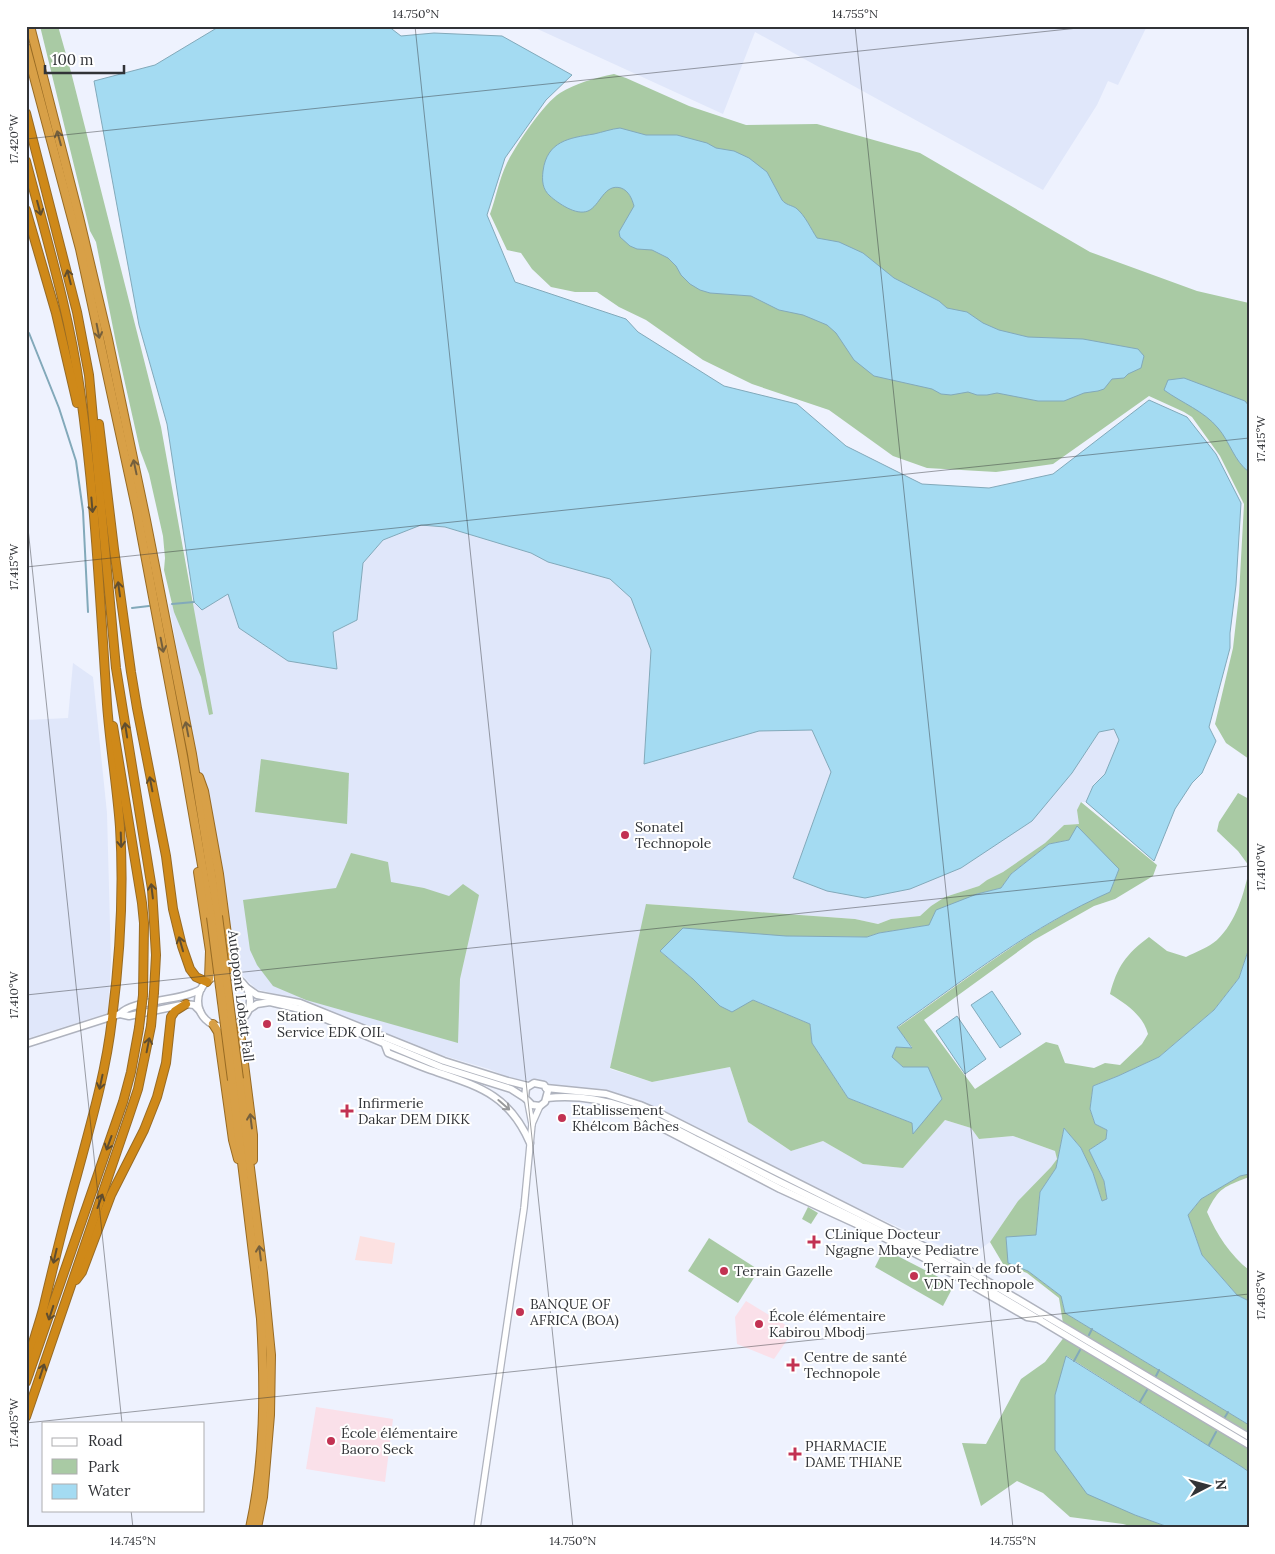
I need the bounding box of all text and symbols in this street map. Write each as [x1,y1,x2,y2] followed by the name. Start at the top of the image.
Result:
[393,6,439,21] text: 14.750°N
[832,6,878,21] text: 14.755°N
[45,42,124,74] scale bar
[52,50,93,69] text: 100 m
[6,113,21,164] text: 17.420°W
[53,131,63,147] one-way arrow
[34,200,44,216] one-way arrow
[63,270,73,286] one-way arrow
[93,323,103,339] one-way arrow
[1253,415,1268,462] text: 17.415°W
[130,459,139,475] one-way arrow
[87,497,97,513] one-way arrow
[6,543,21,590] text: 17.415°W
[114,582,124,598] one-way arrow
[158,636,168,652] one-way arrow
[181,722,191,738] one-way arrow
[120,723,130,739] one-way arrow
[146,777,156,793] one-way arrow
[635,818,712,852] place label: Sonatel Technopole
[619,829,631,841] marker: Sonatel Technopole
[116,832,125,848] one-way arrow
[1253,842,1268,891] text: 17.410°W
[147,883,157,899] one-way arrow
[224,928,258,1063] street label: Autopont Lobatt Fall
[176,936,186,952] one-way arrow
[6,970,21,1019] text: 17.410°W
[277,1007,384,1041] place label: Station Service EDK OIL
[261,1018,273,1030] marker: Station Service EDK OIL
[143,1038,153,1054] one-way arrow
[96,1074,106,1090] one-way arrow
[358,1094,470,1128] place label: Infirmerie Dakar DEM DIKK
[497,1099,510,1111] one-way arrow
[572,1101,679,1135] place label: Etablissement Khélcom Bâches
[340,1104,354,1118] marker: Infirmerie Dakar DEM DIKK
[556,1112,568,1124] marker: Etablissement Khélcom Bâches
[246,1113,256,1129] one-way arrow
[104,1134,113,1150] one-way arrow
[96,1193,105,1209] one-way arrow
[825,1225,979,1259] place label: CLinique Docteur Ngagne Mbaye Pediatre
[807,1235,821,1249] marker: CLinique Docteur Ngagne Mbaye Pediatre
[255,1245,265,1261] one-way arrow
[50,1248,59,1264] one-way arrow
[923,1259,1034,1293] place label: Terrain de foot VDN Technopole
[734,1262,833,1280] place label: Terrain Gazelle
[718,1265,730,1277] marker: Terrain Gazelle
[1253,1269,1268,1320] text: 17.405°W
[908,1270,920,1282] marker: Terrain de foot VDN Technopole
[529,1295,619,1329] place label: BANQUE OF AFRICA (BOA)
[45,1305,55,1321] one-way arrow
[514,1306,526,1318] marker: BANQUE OF AFRICA (BOA)
[769,1307,886,1341] place label: École élémentaire Kabirou Mbodj
[753,1318,765,1330] marker: École élémentaire Kabirou Mbodj
[804,1348,908,1382] place label: Centre de santé Technopole
[786,1358,800,1372] marker: Centre de santé Technopole
[37,1363,47,1379] one-way arrow
[6,1397,21,1448] text: 17.405°W
[42,1422,205,1512] legend
[341,1424,458,1458] place label: École élémentaire Baoro Seck
[88,1431,123,1450] text: Road
[325,1435,337,1447] marker: École élémentaire Baoro Seck
[805,1437,902,1471] place label: PHARMACIE DAME THIANE
[789,1448,801,1460] marker: PHARMACIE DAME THIANE
[88,1457,119,1476] text: Park
[1182,1462,1232,1512] north arrow
[1211,1478,1230,1491] text: N
[88,1481,131,1500] text: Water
[110,1533,156,1548] text: 14.745°N
[550,1533,596,1548] text: 14.750°N
[990,1533,1036,1548] text: 14.755°N

